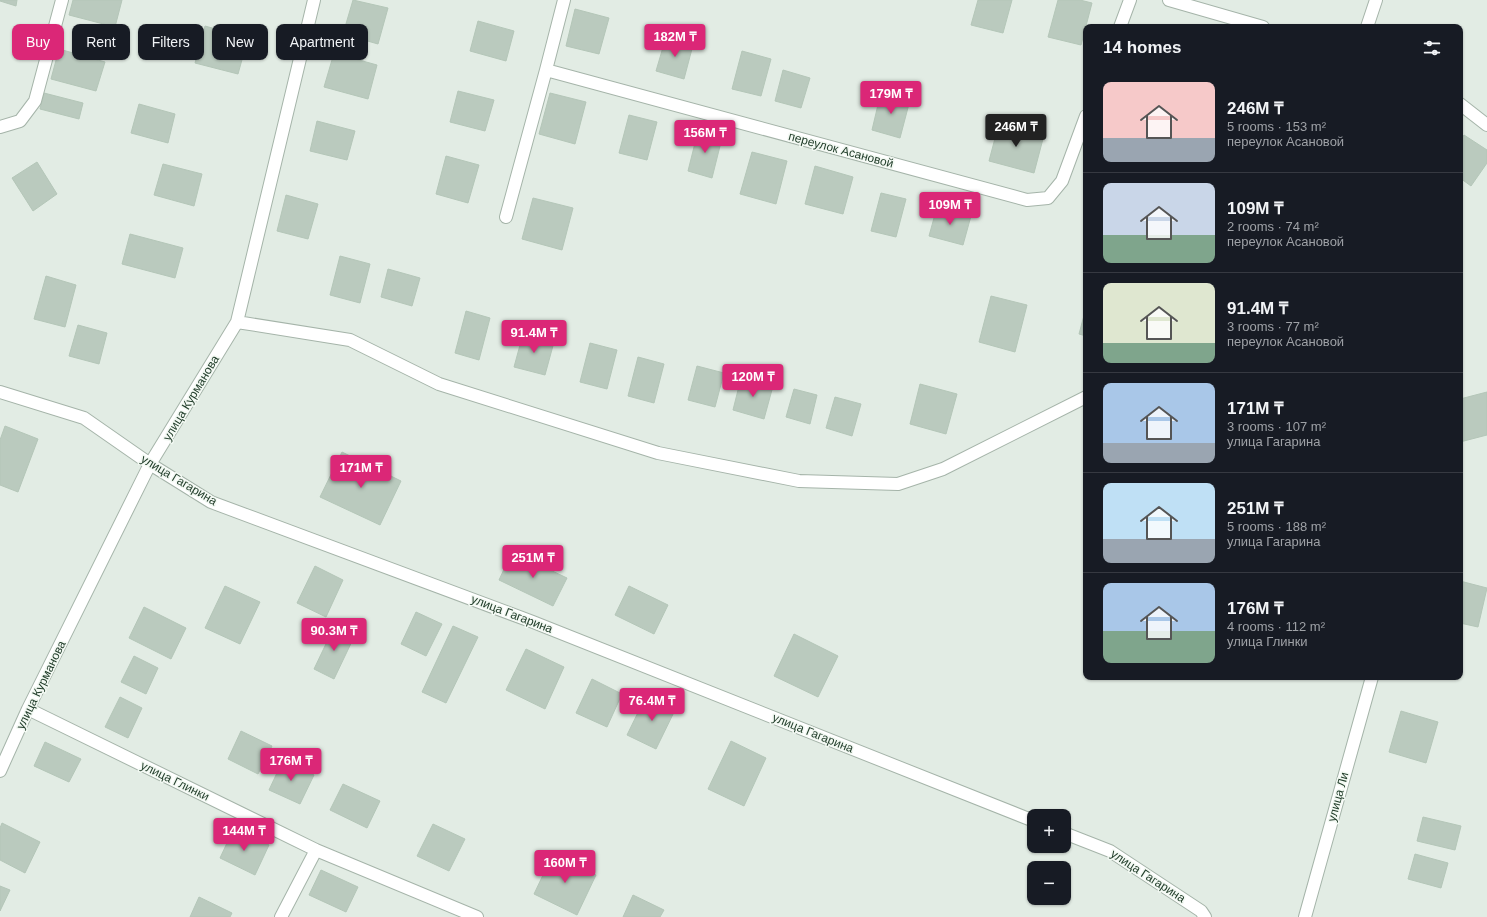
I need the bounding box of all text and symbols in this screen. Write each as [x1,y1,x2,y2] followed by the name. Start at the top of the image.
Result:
[12,24,64,60] chip: Buy
[72,24,130,60] chip: Rent
[138,24,204,60] chip: Filters
[212,24,268,60] chip: New
[276,24,368,60] chip: Apartment
[642,24,708,58] pin: 182M ₸
[653,29,697,44] text: 182M ₸
[1421,37,1443,59] icon: filters
[1103,38,1181,57] text: 14 homes
[858,81,924,115] pin: 179M ₸
[869,86,913,101] text: 179M ₸
[1135,98,1183,146] icon: home
[1227,99,1284,118] text: 246M ₸
[983,114,1049,148] pin: 246M ₸
[994,119,1038,134] text: 246M ₸
[1227,119,1326,134] text: 5 rooms · 153 m²
[672,120,738,154] pin: 156M ₸
[683,125,727,140] text: 156M ₸
[787,129,895,171] street label: переулок Асановой
[1227,134,1344,149] text: переулок Асановой
[917,192,983,226] pin: 109M ₸
[928,197,972,212] text: 109M ₸
[1135,199,1183,247] icon: home
[1227,199,1284,218] text: 109M ₸
[1227,219,1319,234] text: 2 rooms · 74 m²
[1227,234,1344,249] text: переулок Асановой
[1135,299,1183,347] icon: home
[1227,299,1288,318] text: 91.4M ₸
[1227,319,1319,334] text: 3 rooms · 77 m²
[497,320,571,354] pin: 91.4M ₸
[511,325,557,340] text: 91.4M ₸
[1227,334,1344,349] text: переулок Асановой
[160,353,222,443] street label: улица Курманова
[720,364,786,398] pin: 120M ₸
[731,369,775,384] text: 120M ₸
[1135,399,1183,447] icon: home
[1227,399,1284,418] text: 171M ₸
[1227,419,1326,434] text: 3 rooms · 107 m²
[1227,434,1320,449] text: улица Гагарина
[138,452,220,508] street label: улица Гагарина
[328,455,394,489] pin: 171M ₸
[339,460,383,475] text: 171M ₸
[1135,499,1183,547] icon: home
[1227,499,1284,518] text: 251M ₸
[1227,519,1326,534] text: 5 rooms · 188 m²
[1227,534,1320,549] text: улица Гагарина
[500,545,566,579] pin: 251M ₸
[511,550,555,565] text: 251M ₸
[469,592,555,636] street label: улица Гагарина
[1135,599,1183,647] icon: home
[1227,599,1284,618] text: 176M ₸
[297,618,371,652] pin: 90.3M ₸
[1227,619,1325,634] text: 4 rooms · 112 m²
[311,623,357,638] text: 90.3M ₸
[1227,634,1308,649] text: улица Глинки
[13,638,69,732] street label: улица Курманова
[615,688,689,722] pin: 76.4M ₸
[629,693,675,708] text: 76.4M ₸
[770,710,856,756] street label: улица Гагарина
[258,748,324,782] pin: 176M ₸
[269,753,313,768] text: 176M ₸
[138,758,212,804] street label: улица Глинки
[1325,771,1351,823] street label: улица Ли
[1027,809,1071,905] map controls
[1027,809,1071,853] button: +
[211,818,277,852] pin: 144M ₸
[222,823,266,838] text: 144M ₸
[1108,847,1188,906] street label: улица Гагарина
[532,850,598,884] pin: 160M ₸
[543,855,587,870] text: 160M ₸
[1027,861,1071,905] button: −

